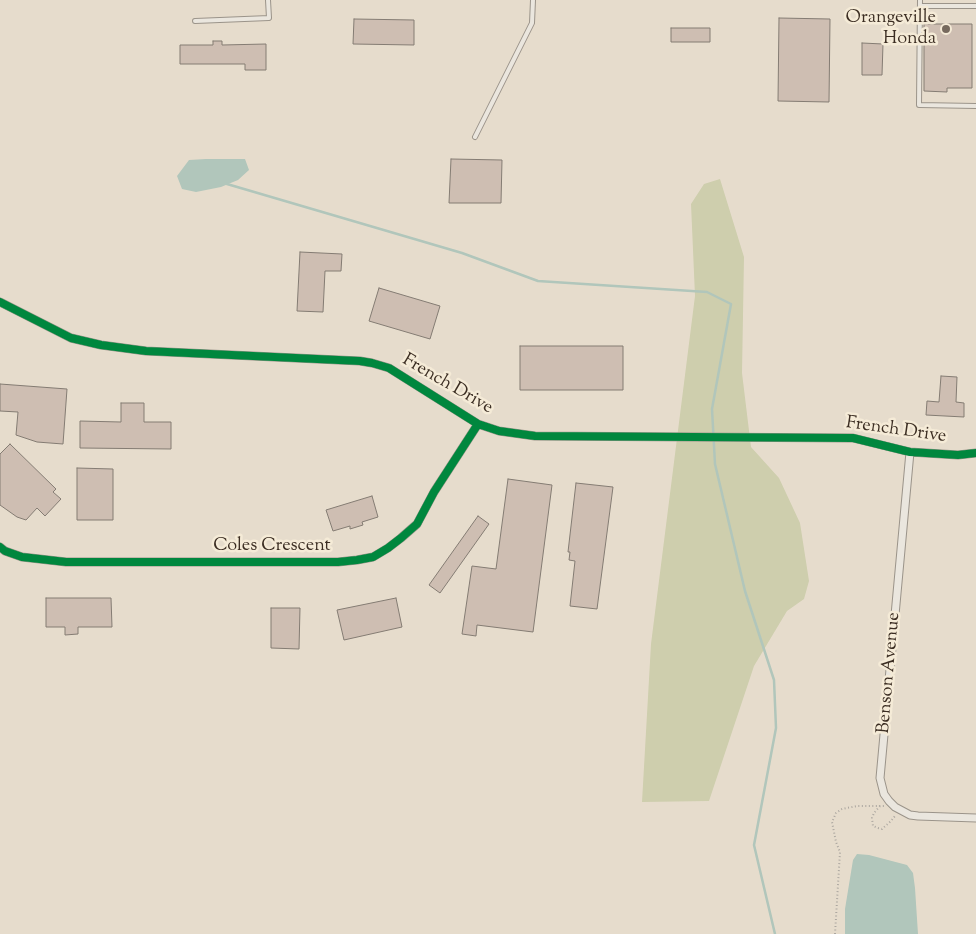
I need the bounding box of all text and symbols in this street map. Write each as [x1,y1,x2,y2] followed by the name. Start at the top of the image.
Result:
[846,8,936,50] place label: Orangeville Honda
[940,23,952,35] marker: Orangeville Honda
[398,350,496,420] street label: French Drive
[844,413,948,449] street label: French Drive
[213,536,331,558] street label: Coles Crescent
[874,611,906,735] street label: Benson Avenue

